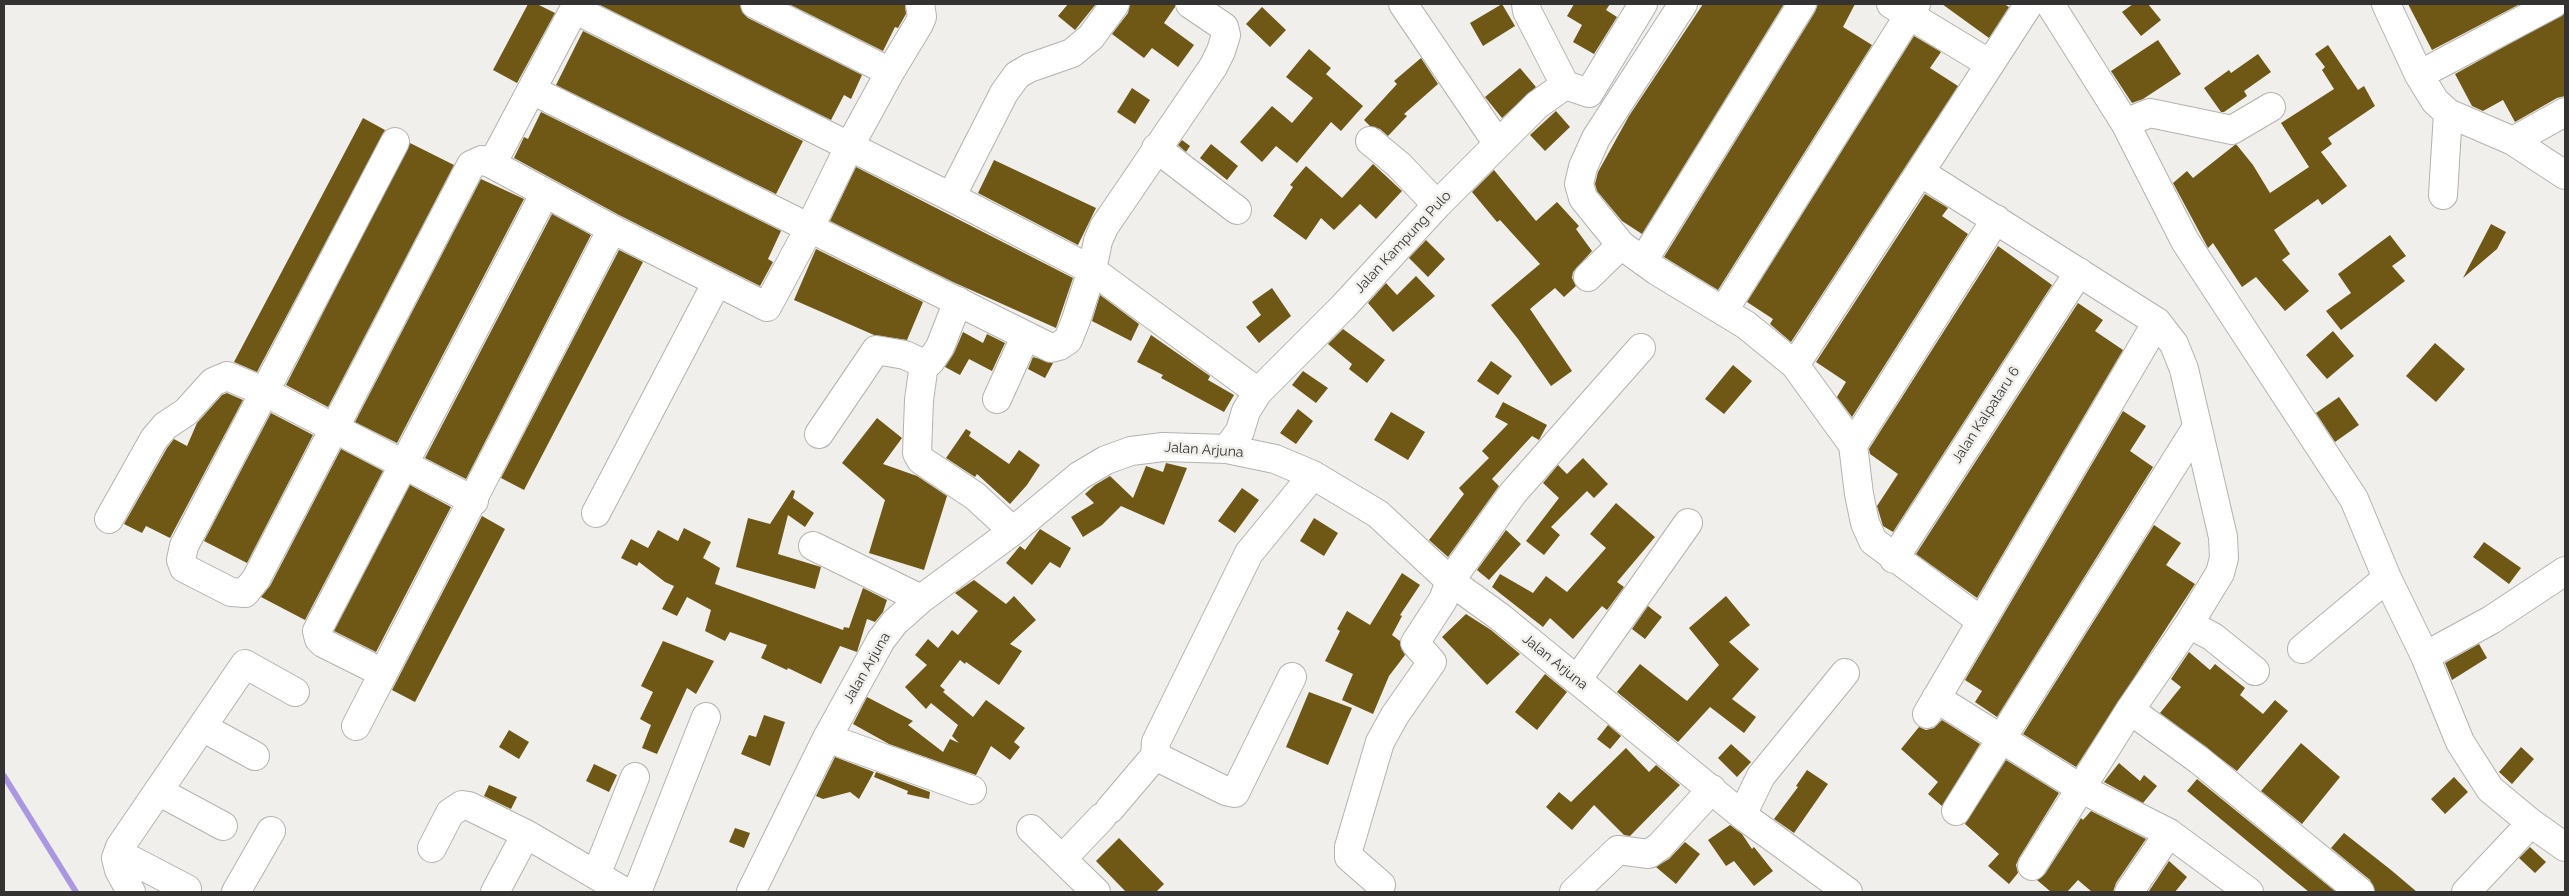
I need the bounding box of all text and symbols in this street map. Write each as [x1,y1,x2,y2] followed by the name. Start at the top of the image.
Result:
[1351,187,1455,297] street label: Jalan Kampung Pulo
[1949,364,2023,466] street label: Jalan Kalpataru 6
[1164,439,1244,461] street label: Jalan Arjuna
[840,630,894,706] street label: Jalan Arjuna
[1519,631,1591,693] street label: Jalan Arjuna

